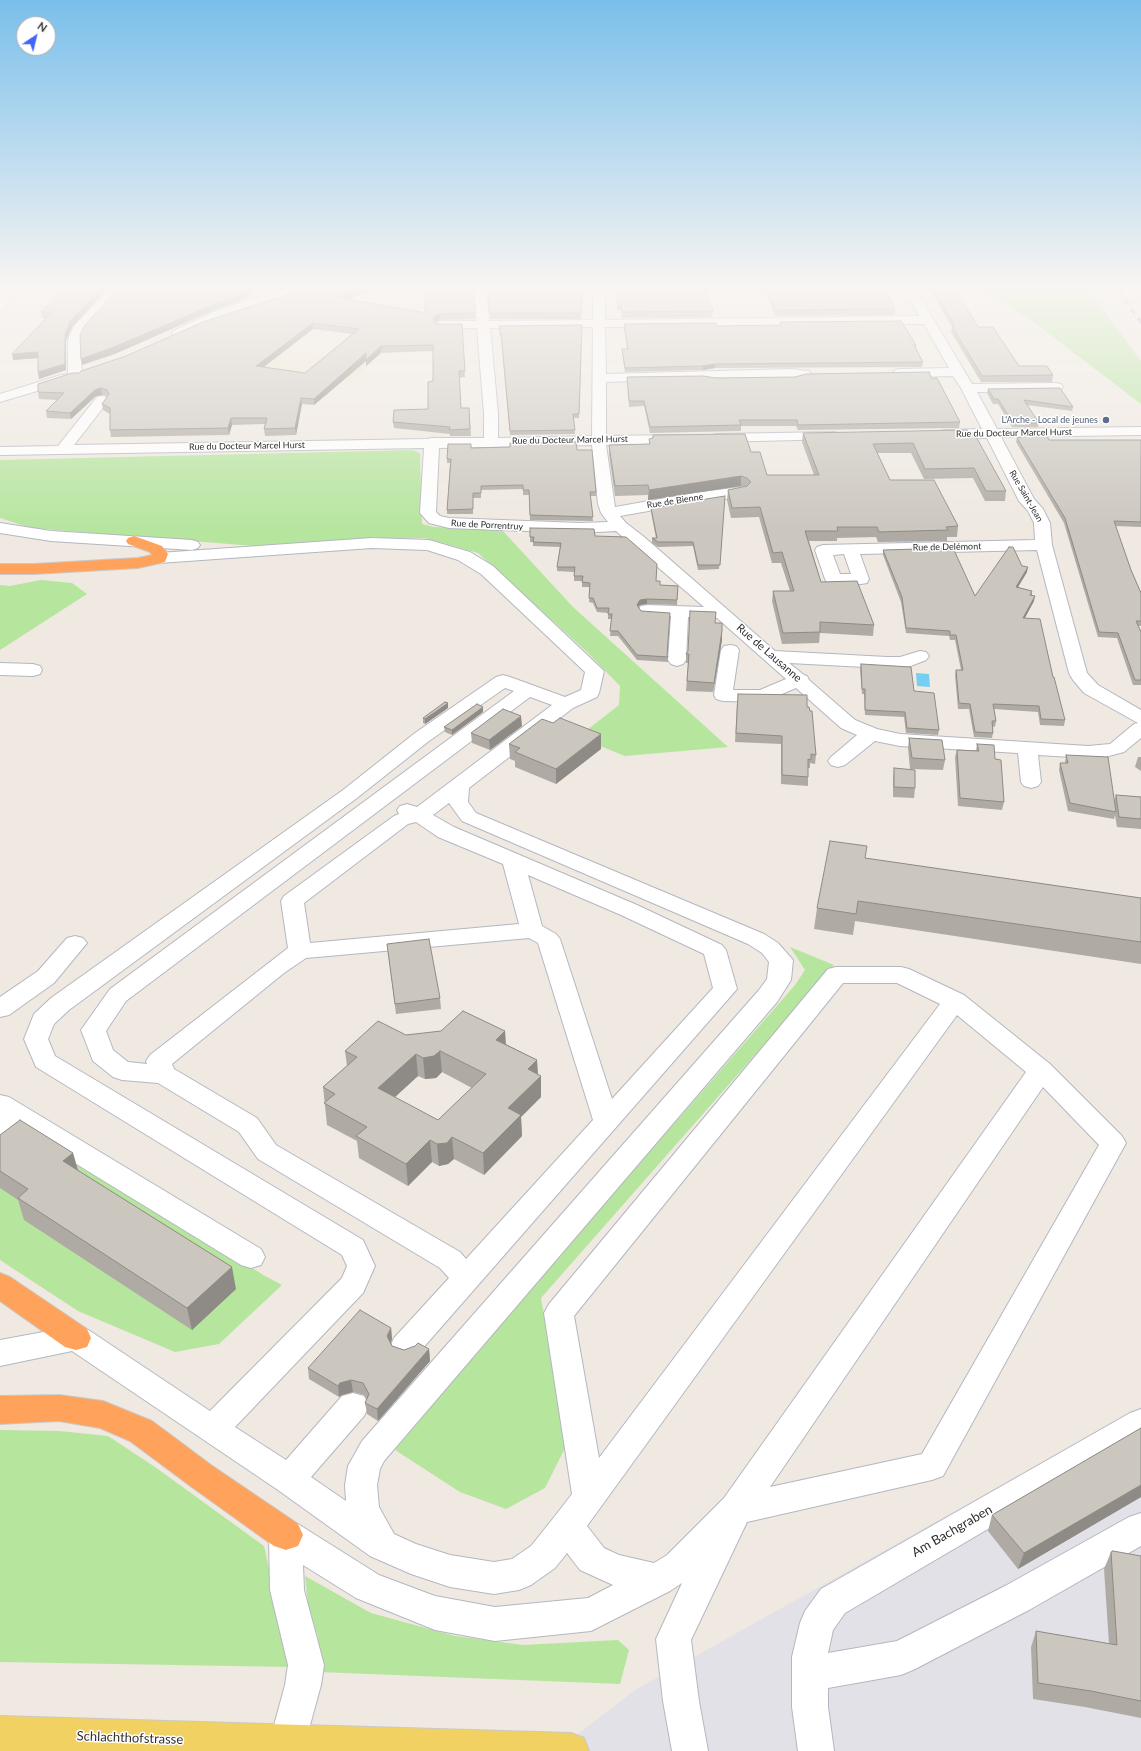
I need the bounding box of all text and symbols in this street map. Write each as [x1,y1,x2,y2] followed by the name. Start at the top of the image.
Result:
[16,16,56,56] north arrow
[35,19,50,34] text: N
[1001,415,1098,425] place label: L'Arche - Local de jeunes
[1101,415,1111,425] marker: L'Arche - Local de jeunes
[956,427,1072,439] street label: Rue du Docteur Marcel Hurst
[512,434,628,446] street label: Rue du Docteur Marcel Hurst
[189,440,305,452] street label: Rue du Docteur Marcel Hurst
[1007,468,1045,524] street label: Rue Saint-Jean
[646,491,704,511] street label: Rue de Bienne
[451,518,523,532] street label: Rue de Porrentruy
[913,541,981,553] street label: Rue de Delémont
[734,621,804,685] street label: Rue de Lausanne
[909,1502,995,1560] street label: Am Bachgraben
[76,1728,184,1748] street label: Schlachthofstrasse

